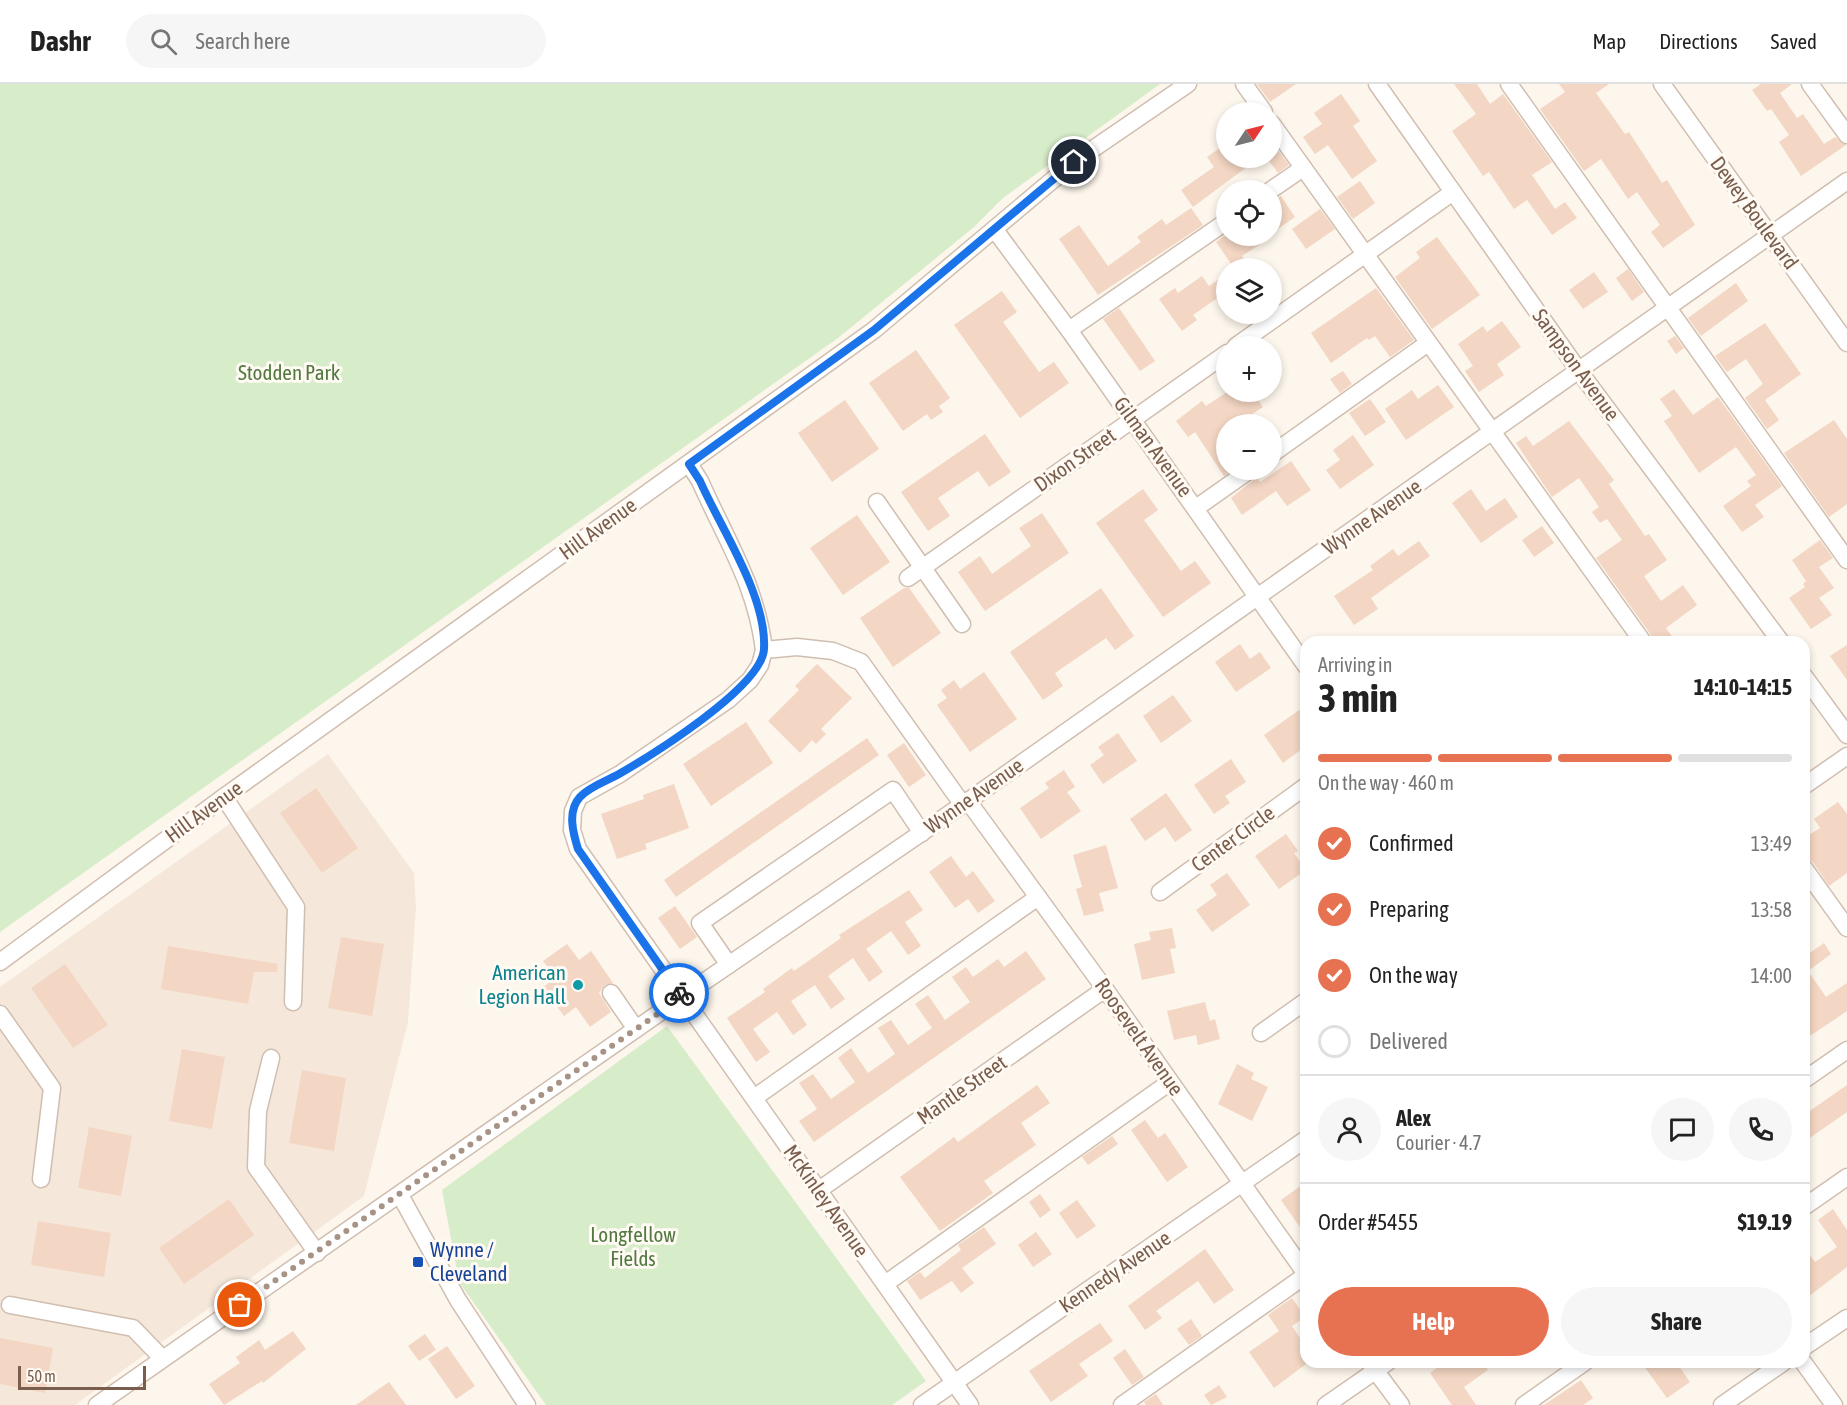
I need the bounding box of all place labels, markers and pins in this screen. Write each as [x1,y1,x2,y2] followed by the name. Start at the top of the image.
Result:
[1048,136,1099,187] pin
[478,960,566,1008] place label: American Legion Hall
[571,978,585,992] marker: American Legion Hall
[430,1237,508,1285] place label: Wynne / Cleveland
[411,1255,425,1269] marker: Wynne / Cleveland
[214,1279,265,1330] pin

